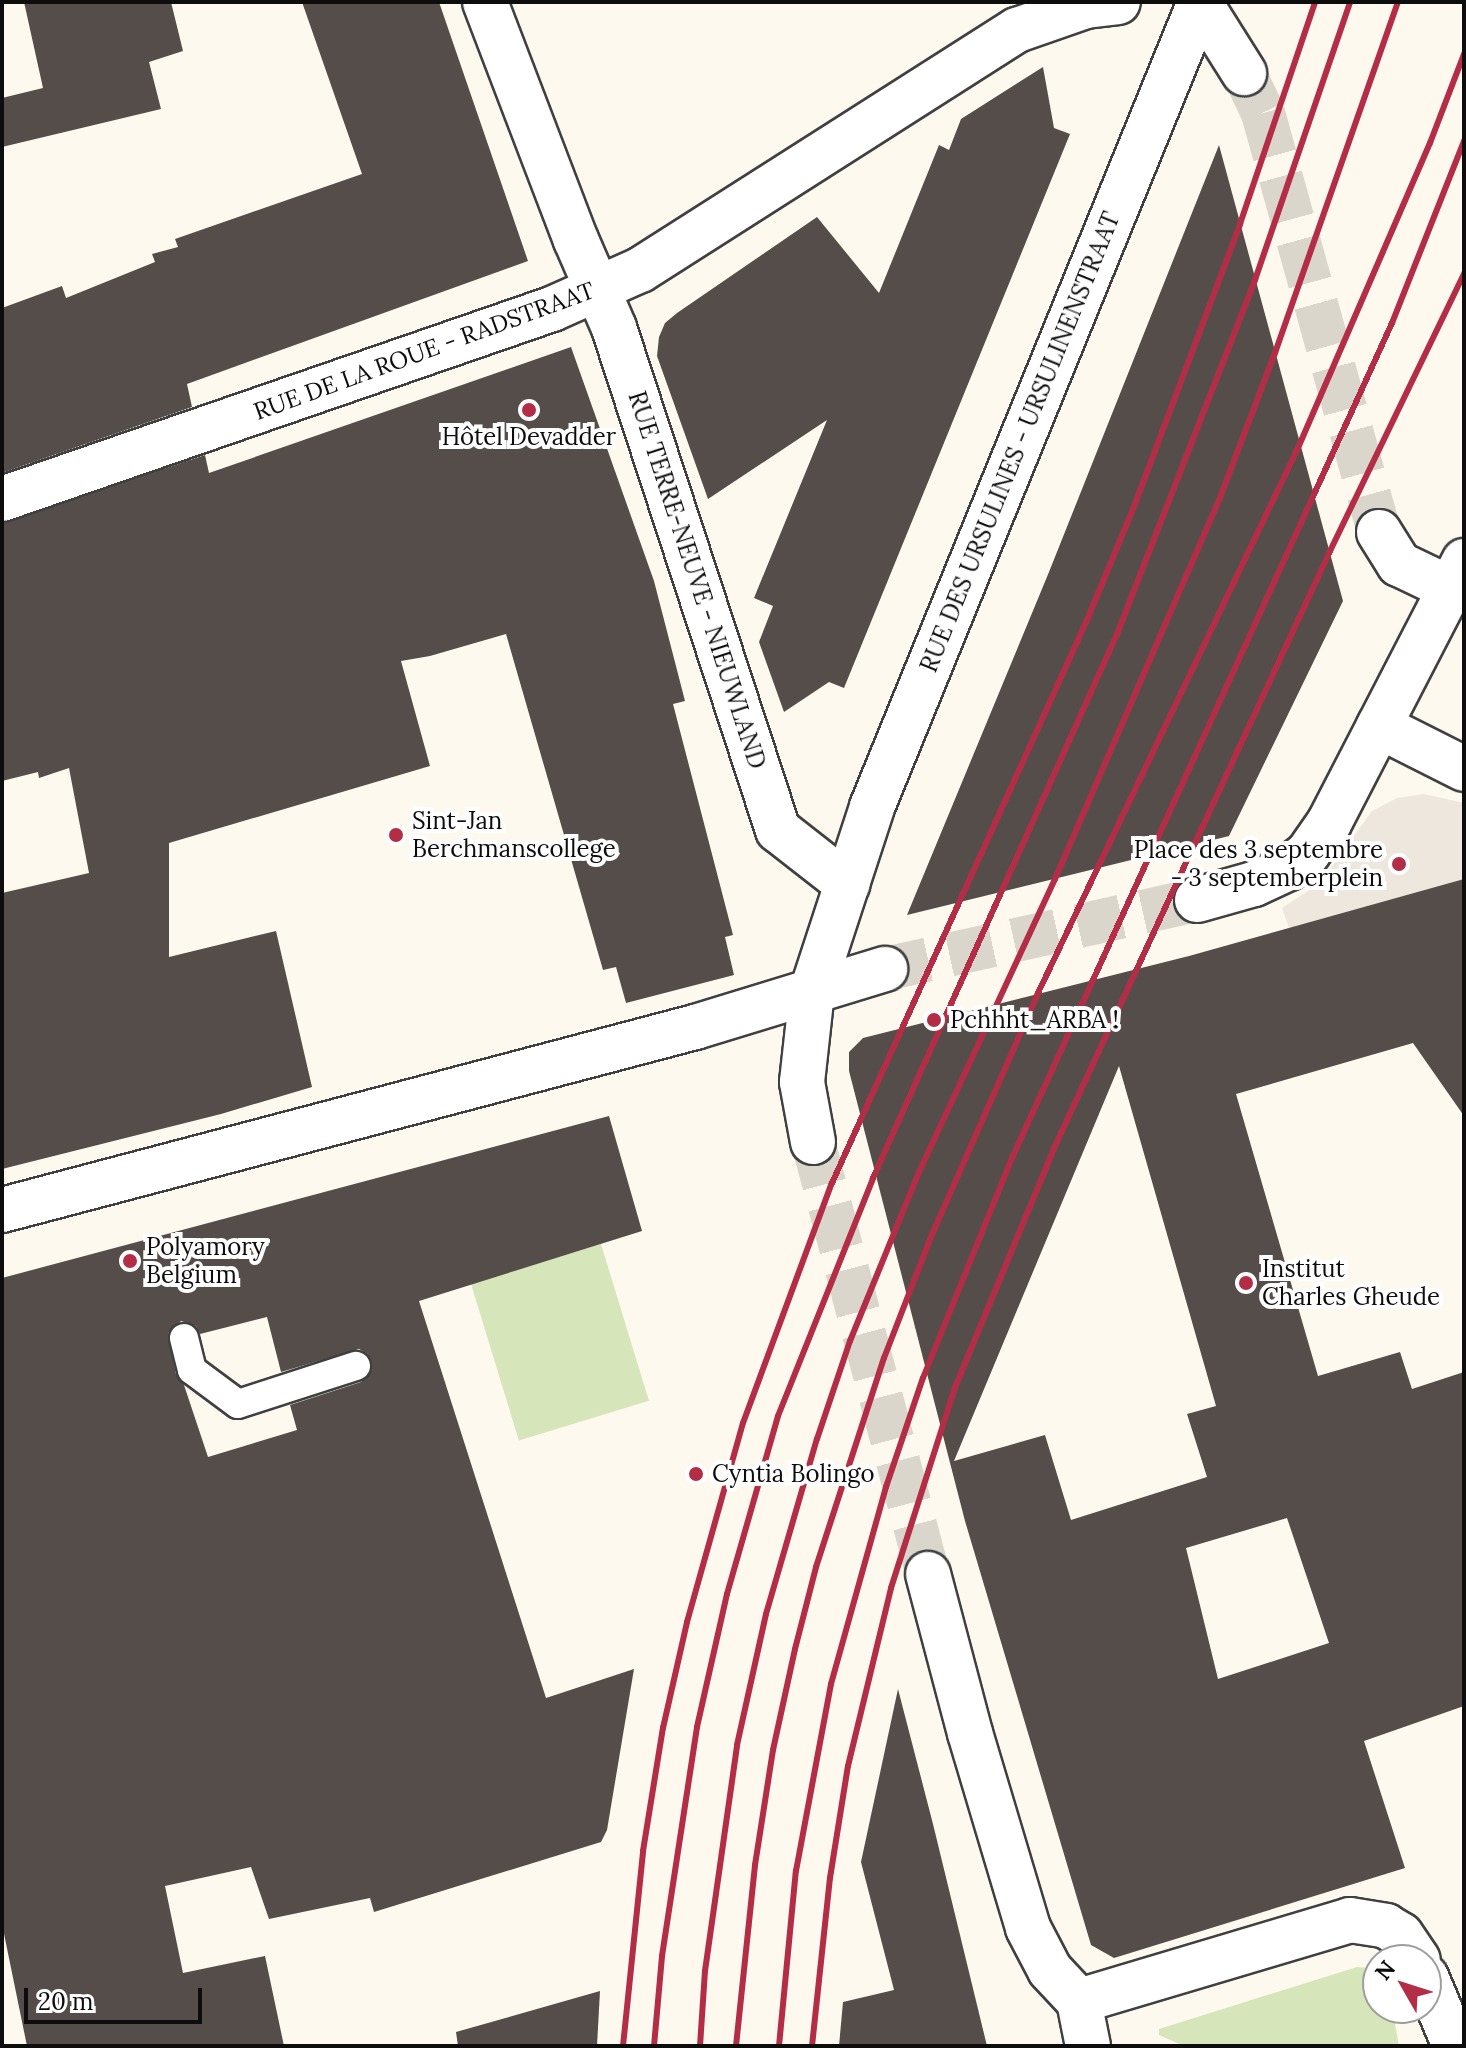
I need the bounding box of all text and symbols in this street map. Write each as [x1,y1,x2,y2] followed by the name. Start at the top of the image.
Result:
[914,208,1126,676] street label: RUE DES URSULINES - URSULINENSTRAAT
[250,276,598,426] street label: RUE DE LA ROUE - RADSTRAAT
[622,388,772,772] street label: RUE TERRE-NEUVE - NIEUWLAND
[520,401,538,419] marker: Hôtel Devadder
[442,423,616,451] place label: Hôtel Devadder
[412,807,616,863] place label: Sint-Jan Berchmanscollege
[387,826,405,844] marker: Sint-Jan Berchmanscollege
[1134,836,1383,892] place label: Place des 3 septembre - 3 septemberplein
[1390,855,1408,873] marker: Place des 3 septembre - 3 septemberplein
[950,1006,1119,1034] place label: Pchhht_ARBA !
[925,1011,943,1029] marker: Pchhht_ARBA !
[146,1233,265,1289] place label: Polyamory Belgium
[121,1252,139,1270] marker: Polyamory Belgium
[1262,1255,1440,1311] place label: Institut Charles Gheude
[1237,1274,1255,1292] marker: Institut Charles Gheude
[712,1460,875,1488] place label: Cyntia Bolingo
[687,1465,705,1483] marker: Cyntia Bolingo
[1362,1944,1442,2024] north arrow
[1369,1955,1401,1986] text: N
[28,1972,206,2022] scale bar
[38,1986,94,2017] text: 20 m

